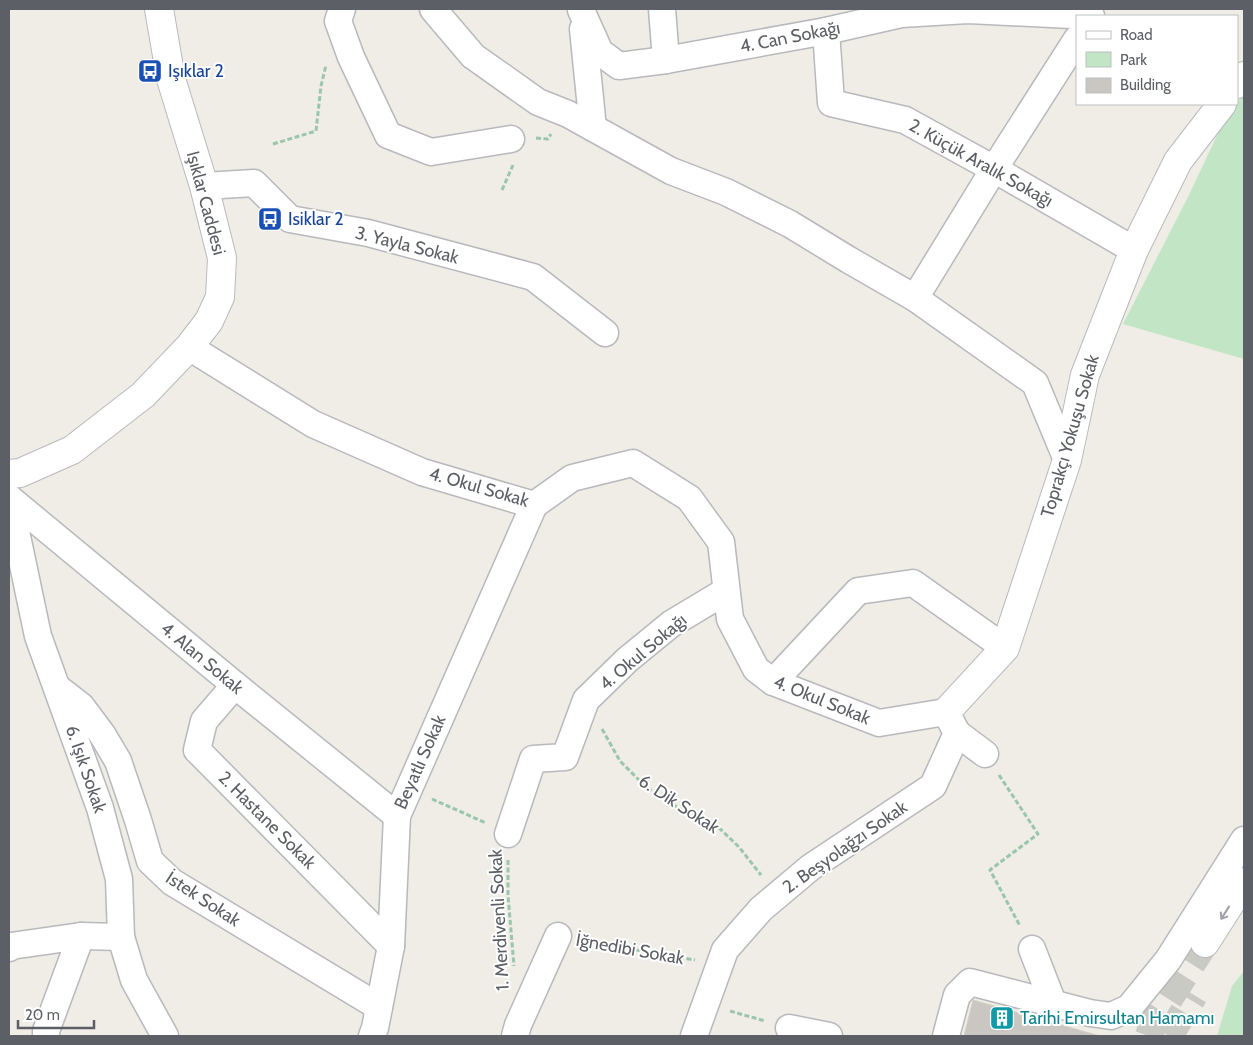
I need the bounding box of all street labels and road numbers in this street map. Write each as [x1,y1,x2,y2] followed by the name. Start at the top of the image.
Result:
[738,17,842,57] street label: 4. Can Sokağı
[905,114,1057,212] street label: 2. Küçük Aralık Sokağı
[182,149,230,257] street label: Işıklar Caddesi
[353,222,462,269] street label: 3. Yayla Sokak
[1036,351,1104,520] street label: Toprakçı Yokuşu Sokak
[427,462,532,512] street label: 4. Okul Sokak
[595,609,691,695] street label: 4. Okul Sokağı
[156,617,248,699] street label: 4. Alan Sokak
[770,671,875,730] street label: 4. Okul Sokak
[389,711,451,812] street label: Beyatlı Sokak
[61,722,112,817] street label: 6. Işık Sokak
[214,767,321,874] street label: 2. Hastane Sokak
[634,770,724,839] street label: 6. Dik Sokak
[779,795,912,898] street label: 2. Beşyolağzı Sokak
[484,848,514,991] street label: 1. Merdivenli Sokak
[162,867,245,932] street label: İstek Sokak
[574,929,687,970] street label: İğnedibi Sokak

